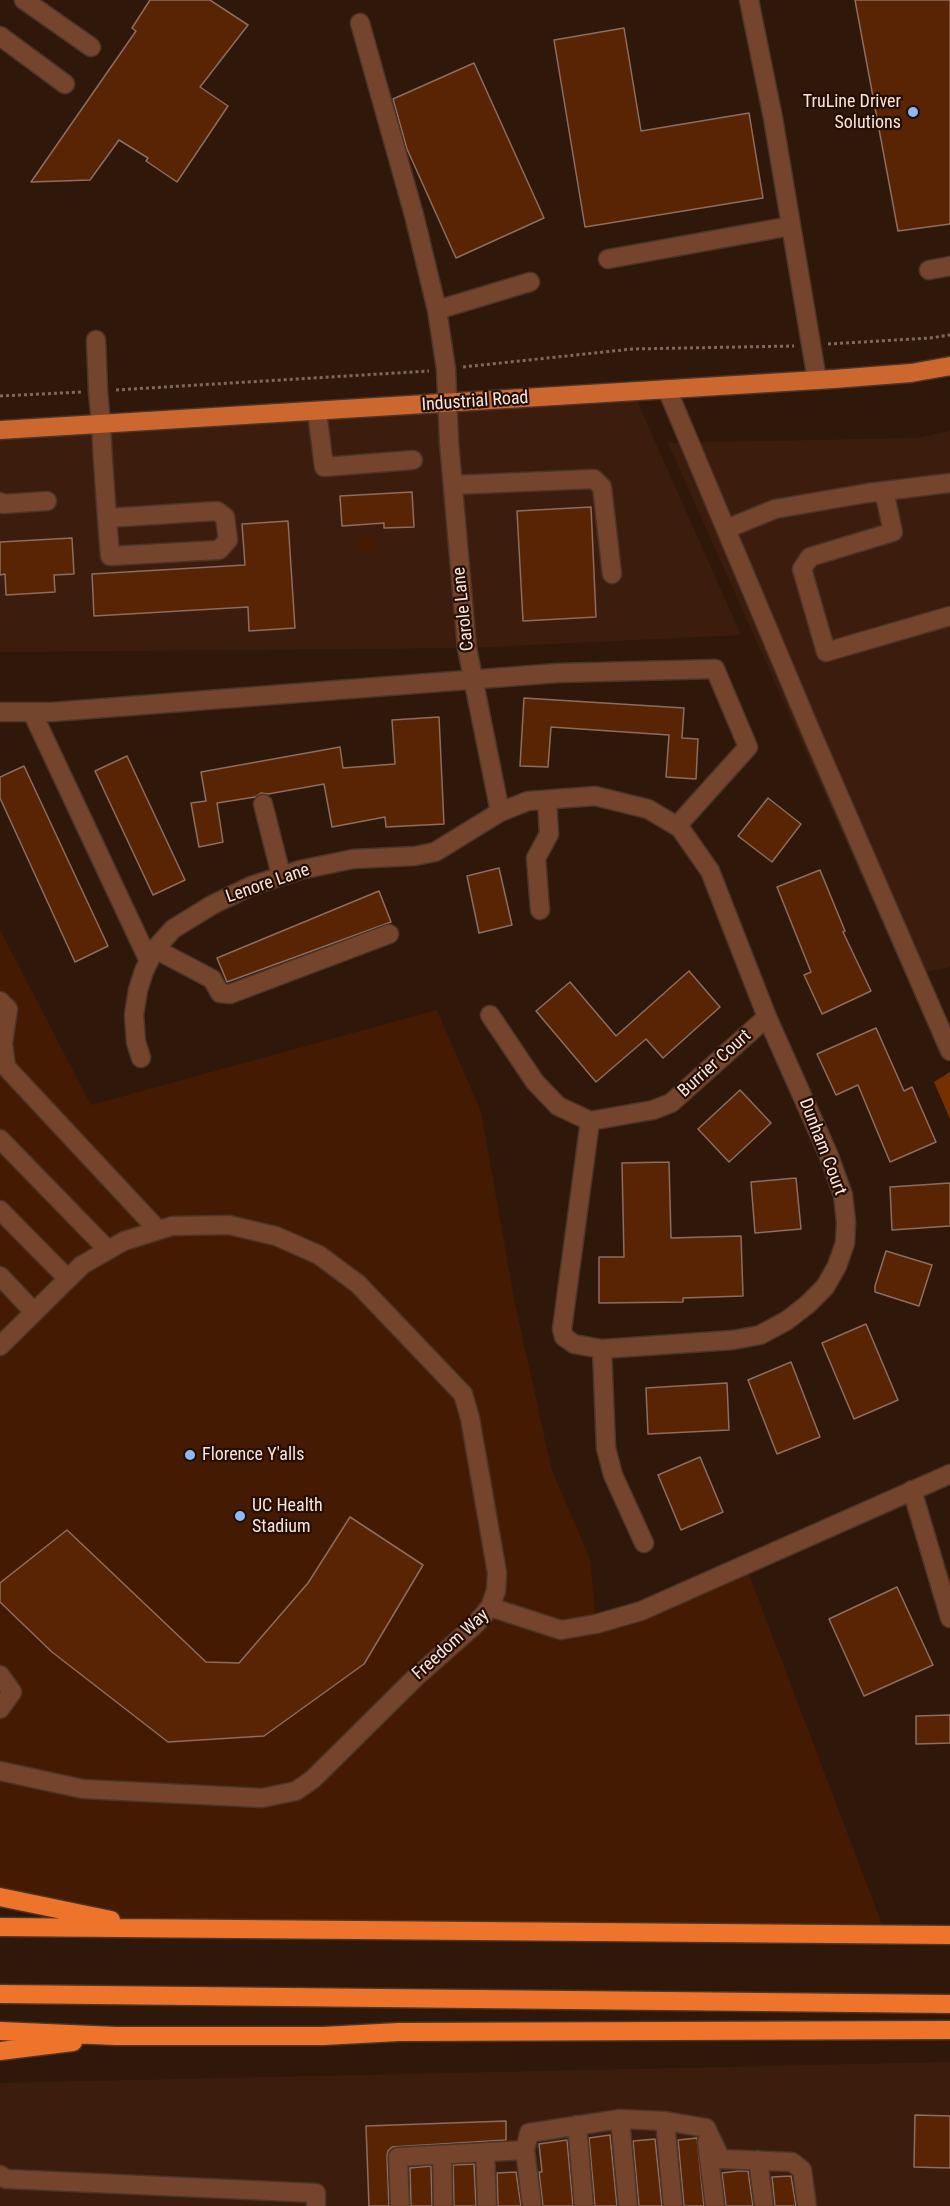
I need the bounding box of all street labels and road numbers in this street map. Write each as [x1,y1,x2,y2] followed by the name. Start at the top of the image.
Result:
[421,387,529,417] street label: Industrial Road
[449,566,479,652] street label: Carole Lane
[223,860,313,908] street label: Lenore Lane
[674,1026,756,1102] street label: Burrier Court
[794,1096,850,1198] street label: Dunham Court
[408,1605,494,1685] street label: Freedom Way

